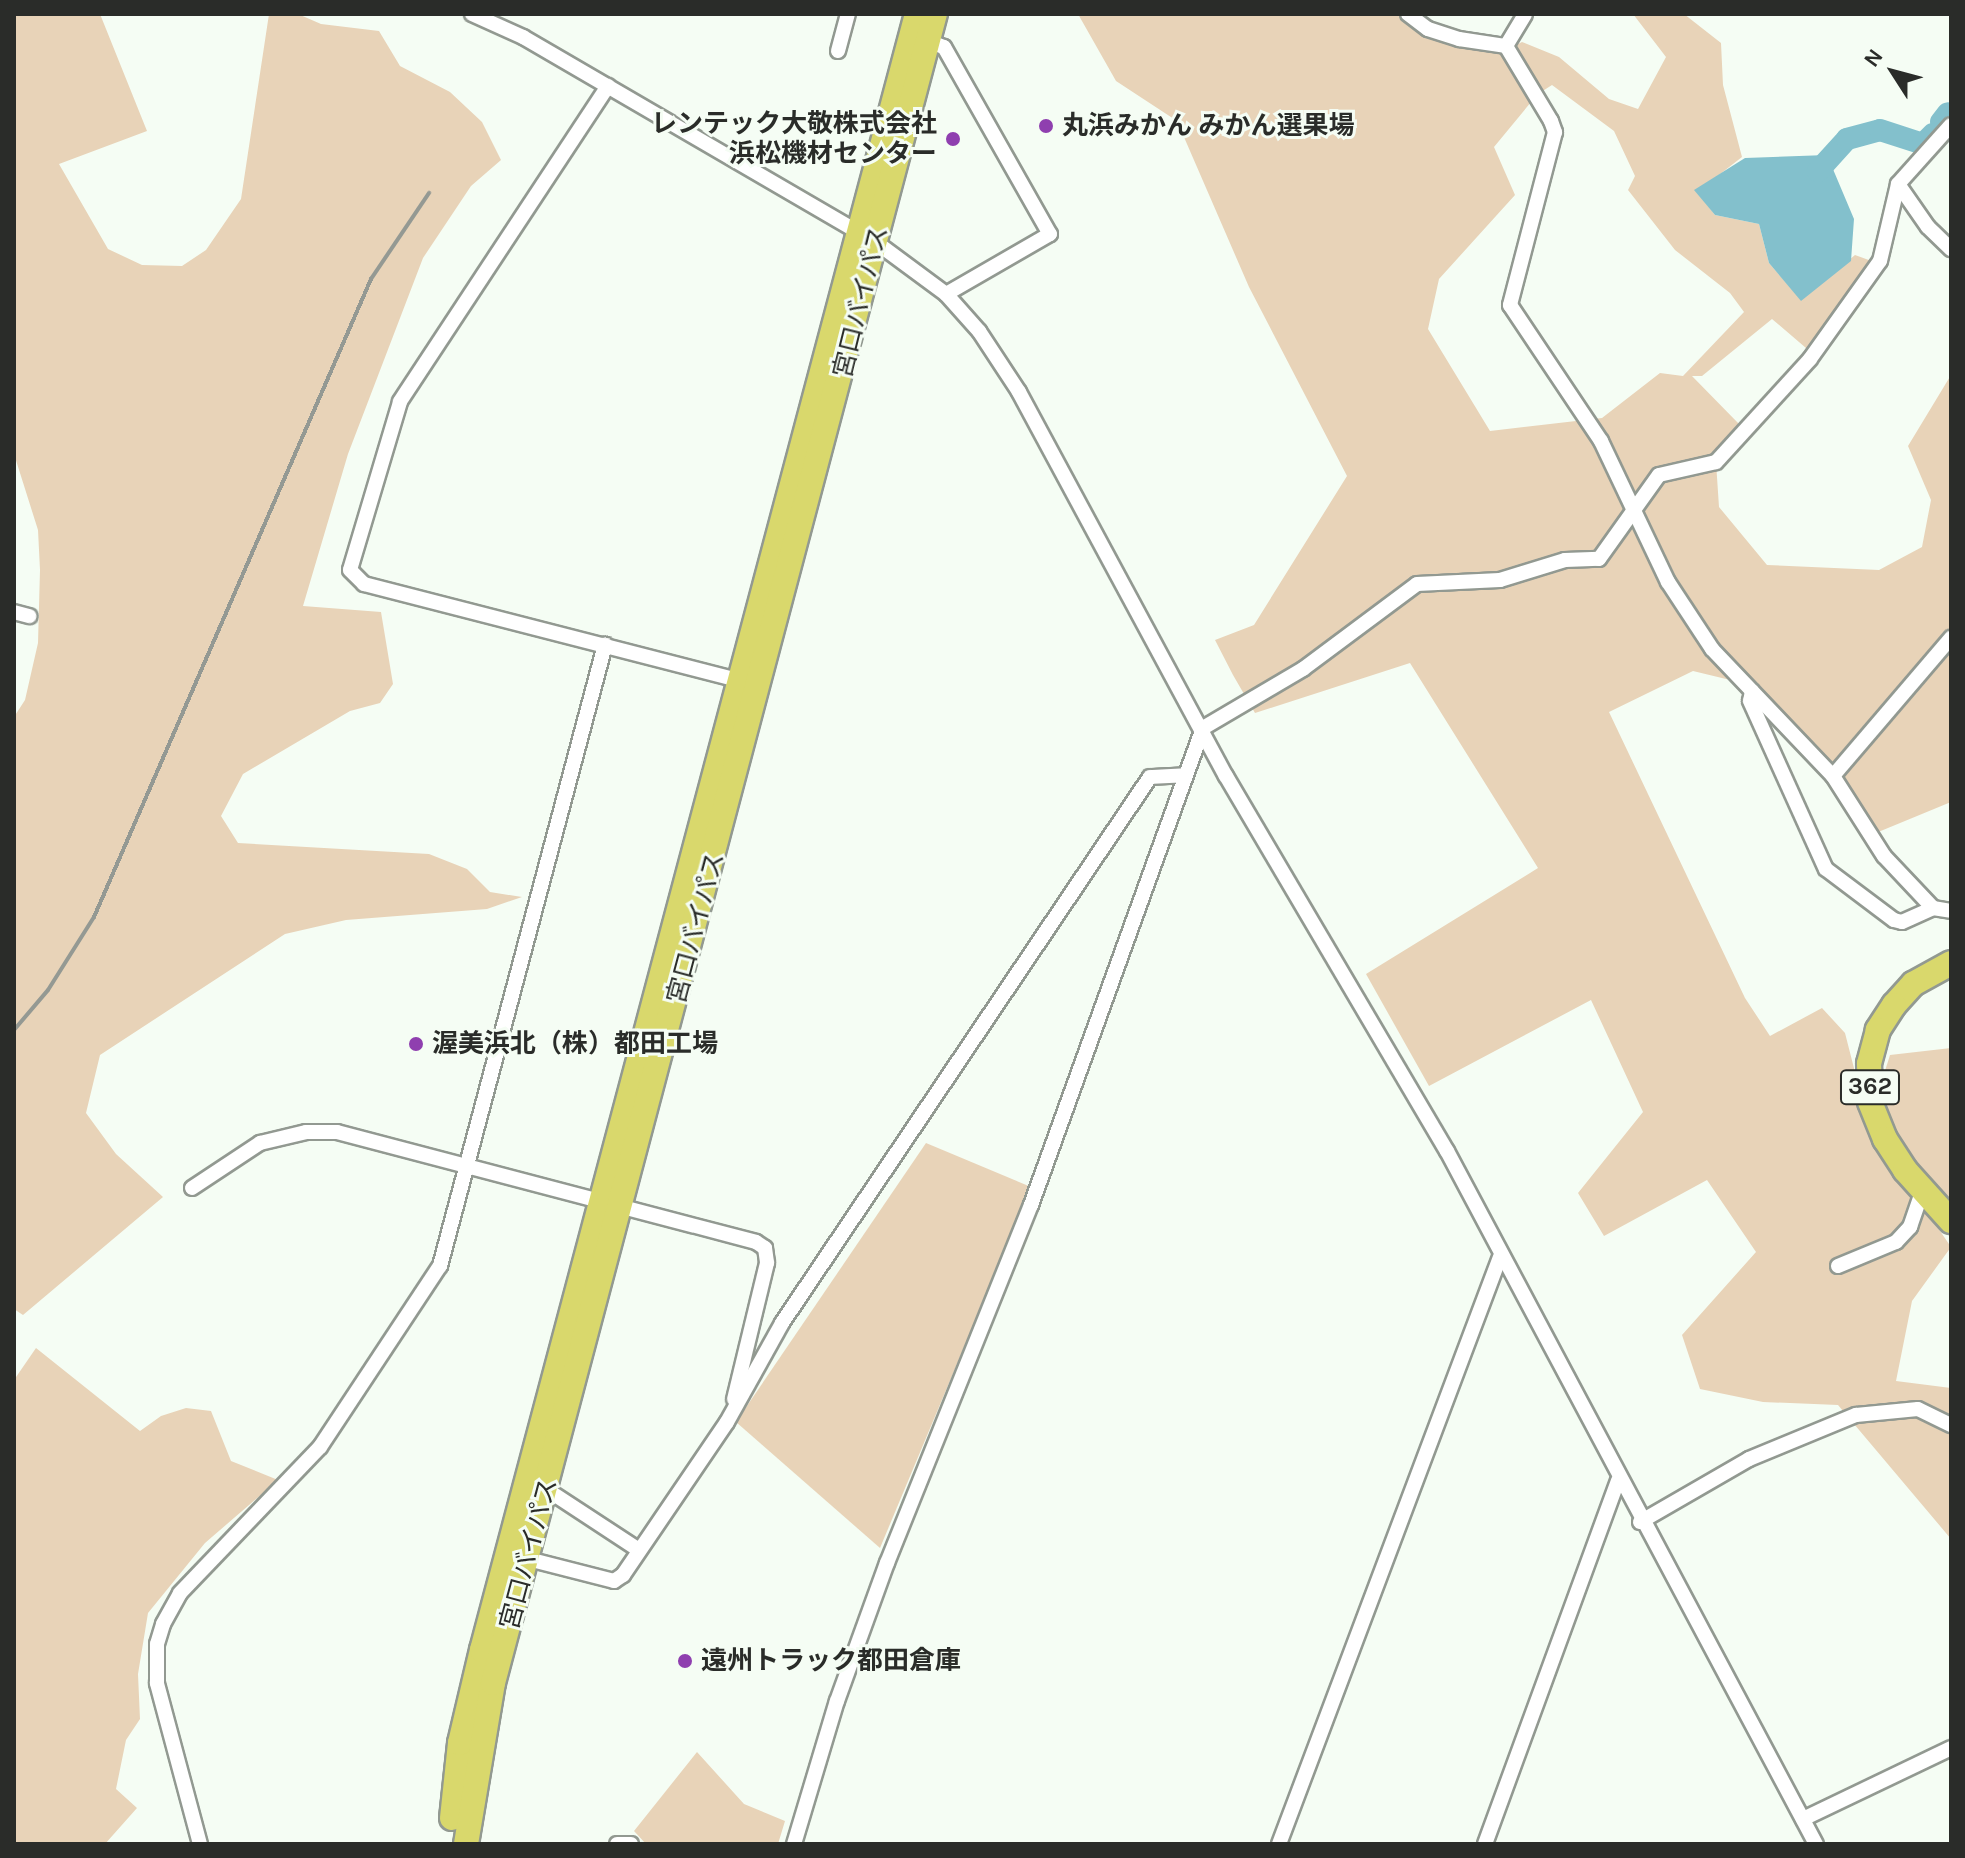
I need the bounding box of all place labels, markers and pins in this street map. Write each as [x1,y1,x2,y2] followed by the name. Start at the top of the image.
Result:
[651,108,937,170] place label: レンテック大敬株式会社 浜松機材センター
[1062,110,1355,142] place label: 丸浜みかん みかん選果場
[1037,117,1055,135] marker: 丸浜みかん みかん選果場
[944,130,962,148] marker: レンテック大敬株式会社 浜松機材センター
[432,1028,718,1060] place label: 渥美浜北（株）都田工場
[407,1035,425,1053] marker: 渥美浜北（株）都田工場
[701,1645,961,1677] place label: 遠州トラック都田倉庫
[676,1652,694,1670] marker: 遠州トラック都田倉庫

